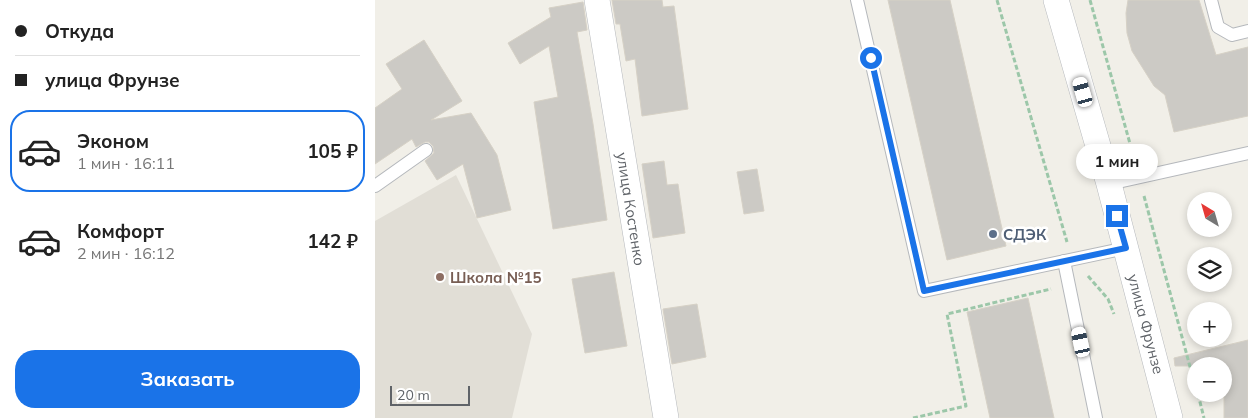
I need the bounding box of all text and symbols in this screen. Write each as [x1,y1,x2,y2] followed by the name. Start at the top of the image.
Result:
[45,19,114,43] text: Откуда
[860,47,882,69] route start
[45,68,180,92] text: улица Фрунзе
[1071,76,1094,108] car
[17,129,62,174] icon: car
[77,129,149,153] text: Эконом
[307,139,358,163] text: 105 ₽
[1076,144,1158,178] callout: 1 мин
[613,151,649,267] street label: улица Костенко
[1095,151,1139,171] text: 1 мин
[77,153,175,173] text: 1 мин · 16:11
[1187,192,1233,238] north arrow
[1187,192,1232,402] map controls
[1106,205,1128,227] route end
[17,219,62,264] icon: car
[77,219,164,243] text: Комфорт
[1003,225,1047,244] place label: СДЭК
[987,228,999,240] marker: СДЭК
[307,229,358,253] text: 142 ₽
[77,243,175,263] text: 2 мин · 16:12
[1187,247,1232,292] button: layers
[450,268,541,287] place label: Школа №15
[434,271,446,283] marker: Школа №15
[1124,272,1168,376] street label: улица Фрунзе
[1187,302,1232,347] button: +
[1070,326,1091,358] car
[15,350,360,408] button: Заказать
[1187,357,1232,402] button: −
[390,383,470,406] scale bar
[397,386,430,404] text: 20 m

